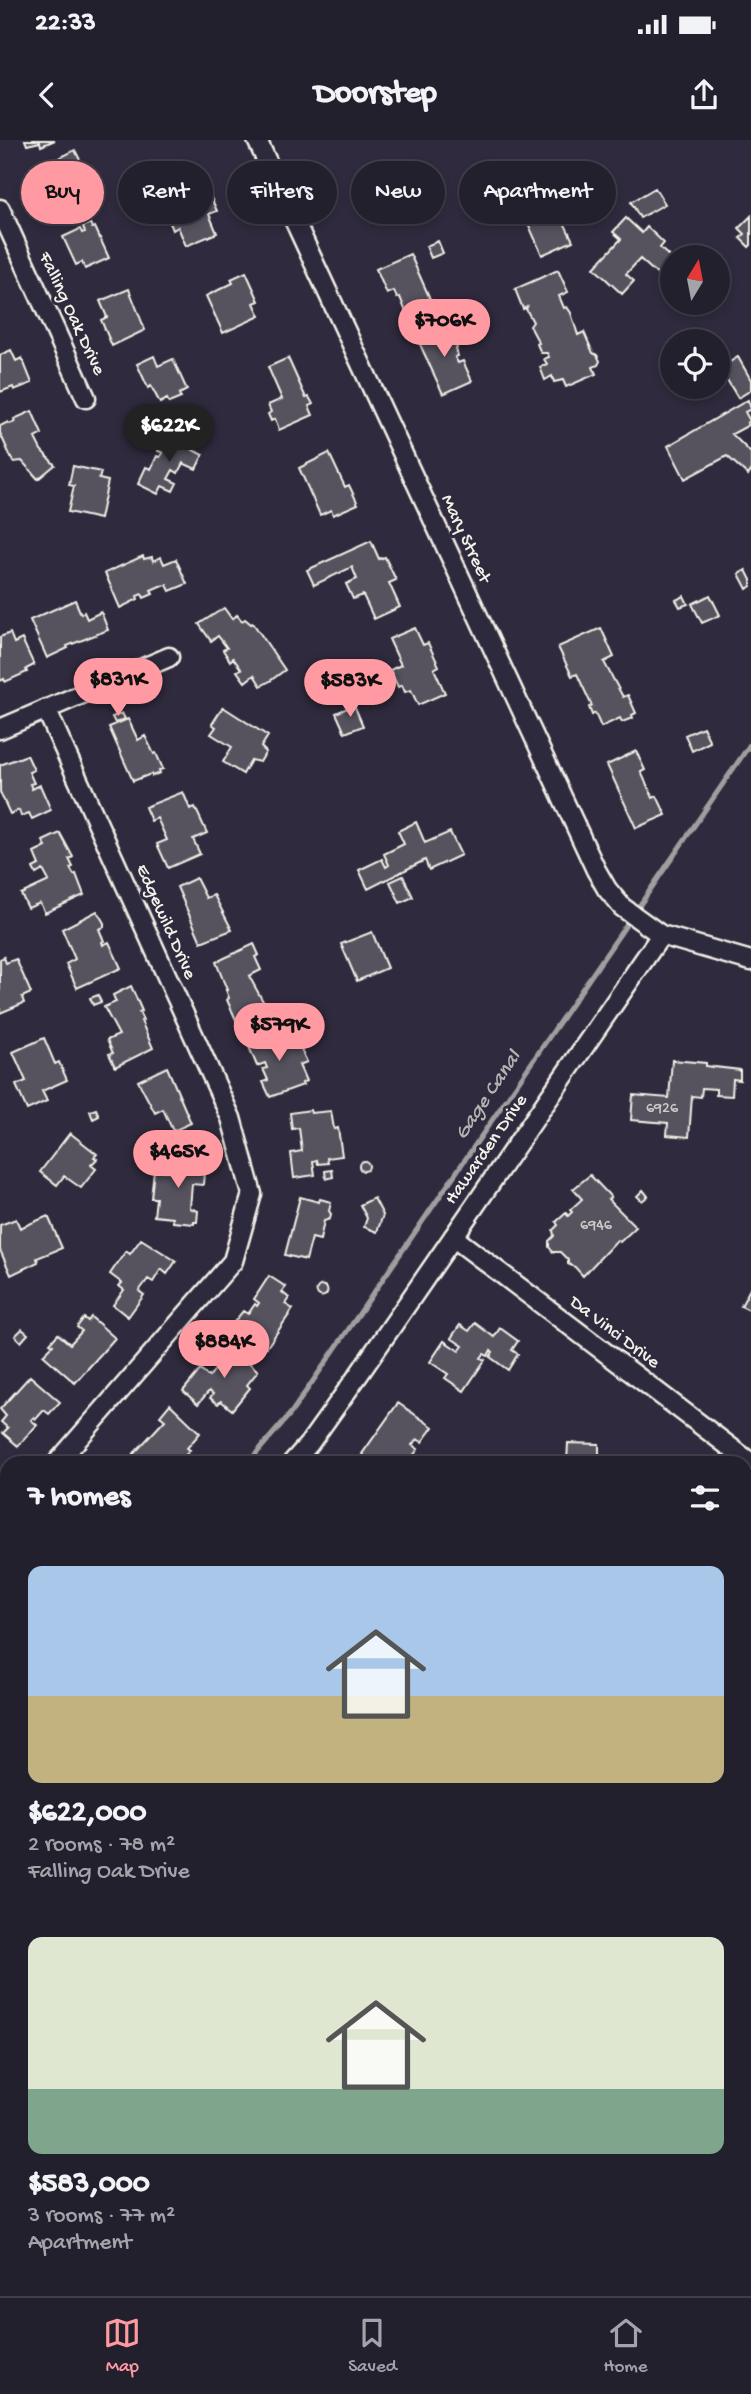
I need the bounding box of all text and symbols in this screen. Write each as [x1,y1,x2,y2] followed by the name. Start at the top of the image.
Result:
[35,9,96,40] text: 22:33
[28,76,66,114] icon: back
[314,76,437,114] text: Doorstep
[685,76,723,114] icon: share
[21,161,104,224] chip: Buy
[118,161,213,224] chip: Rent
[227,161,337,224] chip: Filters
[351,161,445,224] chip: New
[459,161,616,224] chip: Apartment
[660,245,730,315] north arrow
[660,245,730,399] map controls
[32,248,110,380] street label: Falling Oak Drive
[395,300,493,359] pin: $706K
[414,308,474,335] text: $706K
[660,329,730,399] button: locate
[120,404,218,464] pin: $622K
[140,413,198,440] text: $622K
[435,491,496,589] street label: Mary Street
[69,658,167,718] pin: $831K
[301,660,399,719] pin: $583K
[90,667,146,694] text: $831K
[320,668,380,695] text: $583K
[129,861,201,983] street label: Edgewild Drive
[230,1004,328,1063] pin: $579K
[250,1012,308,1039] text: $579K
[450,1046,529,1145] water label: Gage Canal
[441,1090,534,1210] street label: Hawarden Drive
[646,1100,679,1119] house number: 6926
[129,1130,227,1190] pin: $465K
[149,1139,207,1166] text: $465K
[580,1217,613,1236] house number: 6946
[562,1290,664,1375] street label: Da Vinci Drive
[175,1320,273,1380] pin: $884K
[194,1329,254,1356] text: $884K
[686,1479,724,1517] icon: filters
[28,1481,130,1516] text: 7 homes
[313,1611,439,1737] icon: home
[28,1797,147,1832] text: $622,000
[28,1832,175,1859] text: 2 rooms · 78 m²
[28,1859,190,1886] text: Falling Oak Drive
[313,1982,439,2108] icon: home
[28,2168,150,2203] text: $583,000
[28,2203,175,2230] text: 3 rooms · 77 m²
[28,2230,132,2257] text: Apartment
[103,2314,141,2379] tab: Map
[348,2314,397,2379] tab: Saved
[604,2314,648,2379] tab: Home

